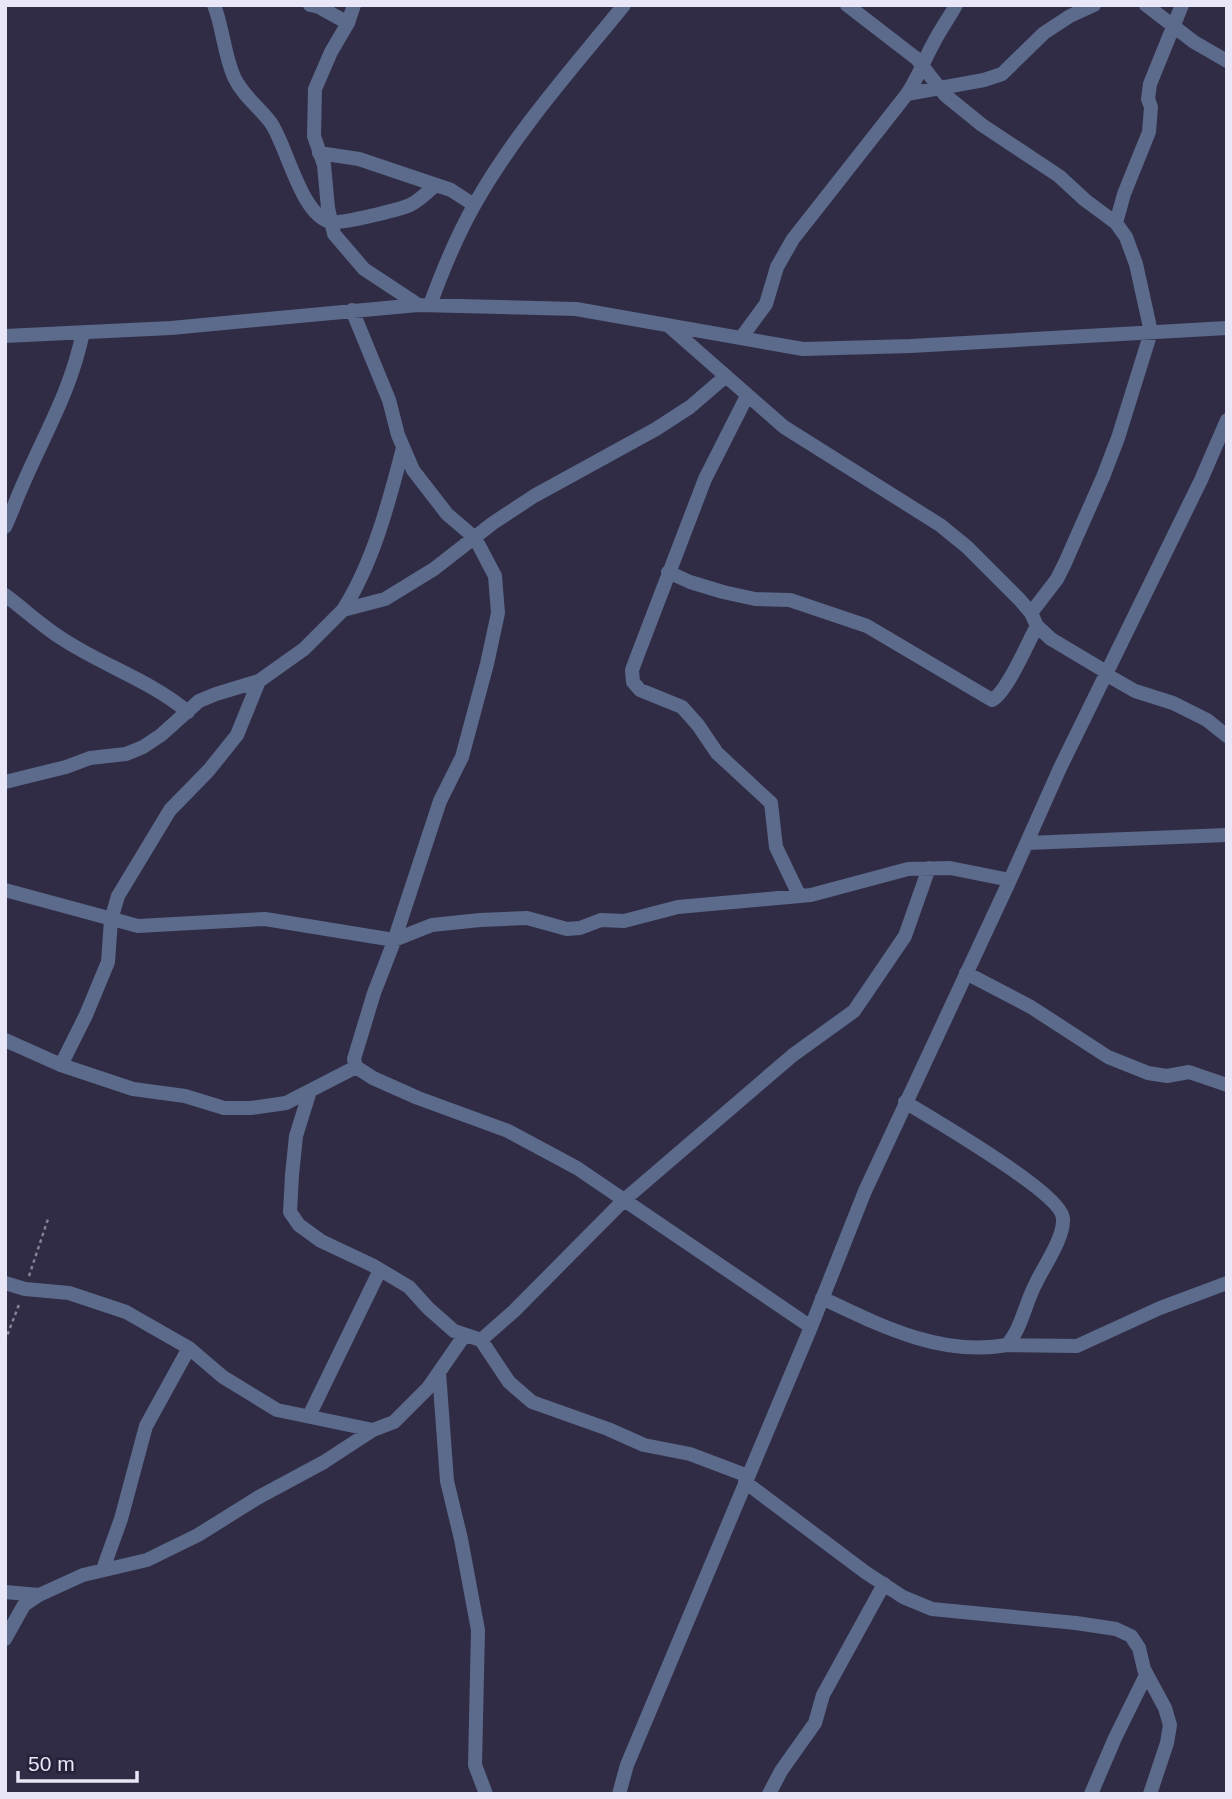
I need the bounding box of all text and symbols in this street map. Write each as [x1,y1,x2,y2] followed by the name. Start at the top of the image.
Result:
[18,1740,136,1784] scale bar
[28,1752,75,1775] text: 50 m

